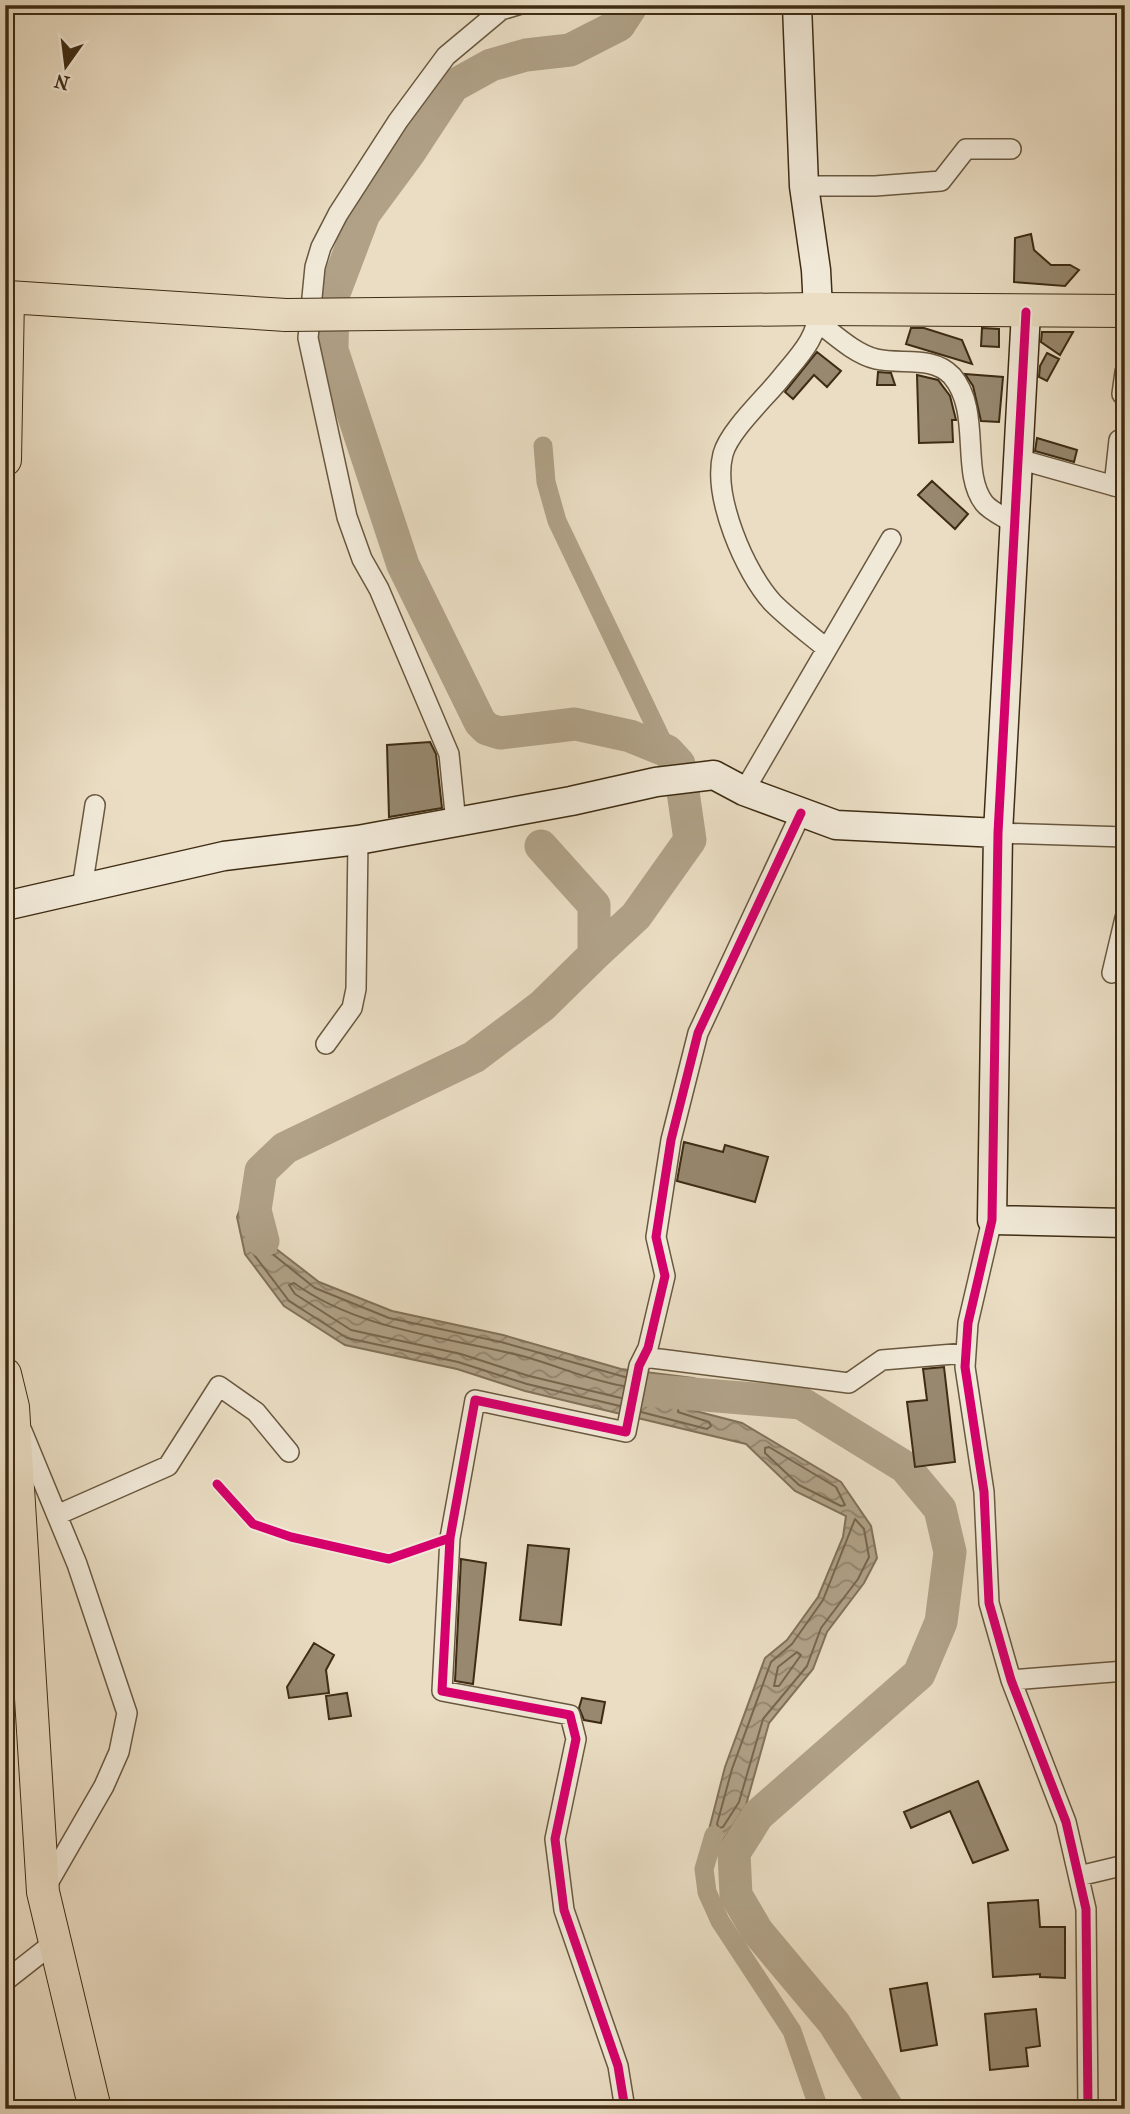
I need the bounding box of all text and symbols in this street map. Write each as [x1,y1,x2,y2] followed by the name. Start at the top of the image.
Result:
[32,32,102,102] north arrow
[52,69,72,94] text: N

